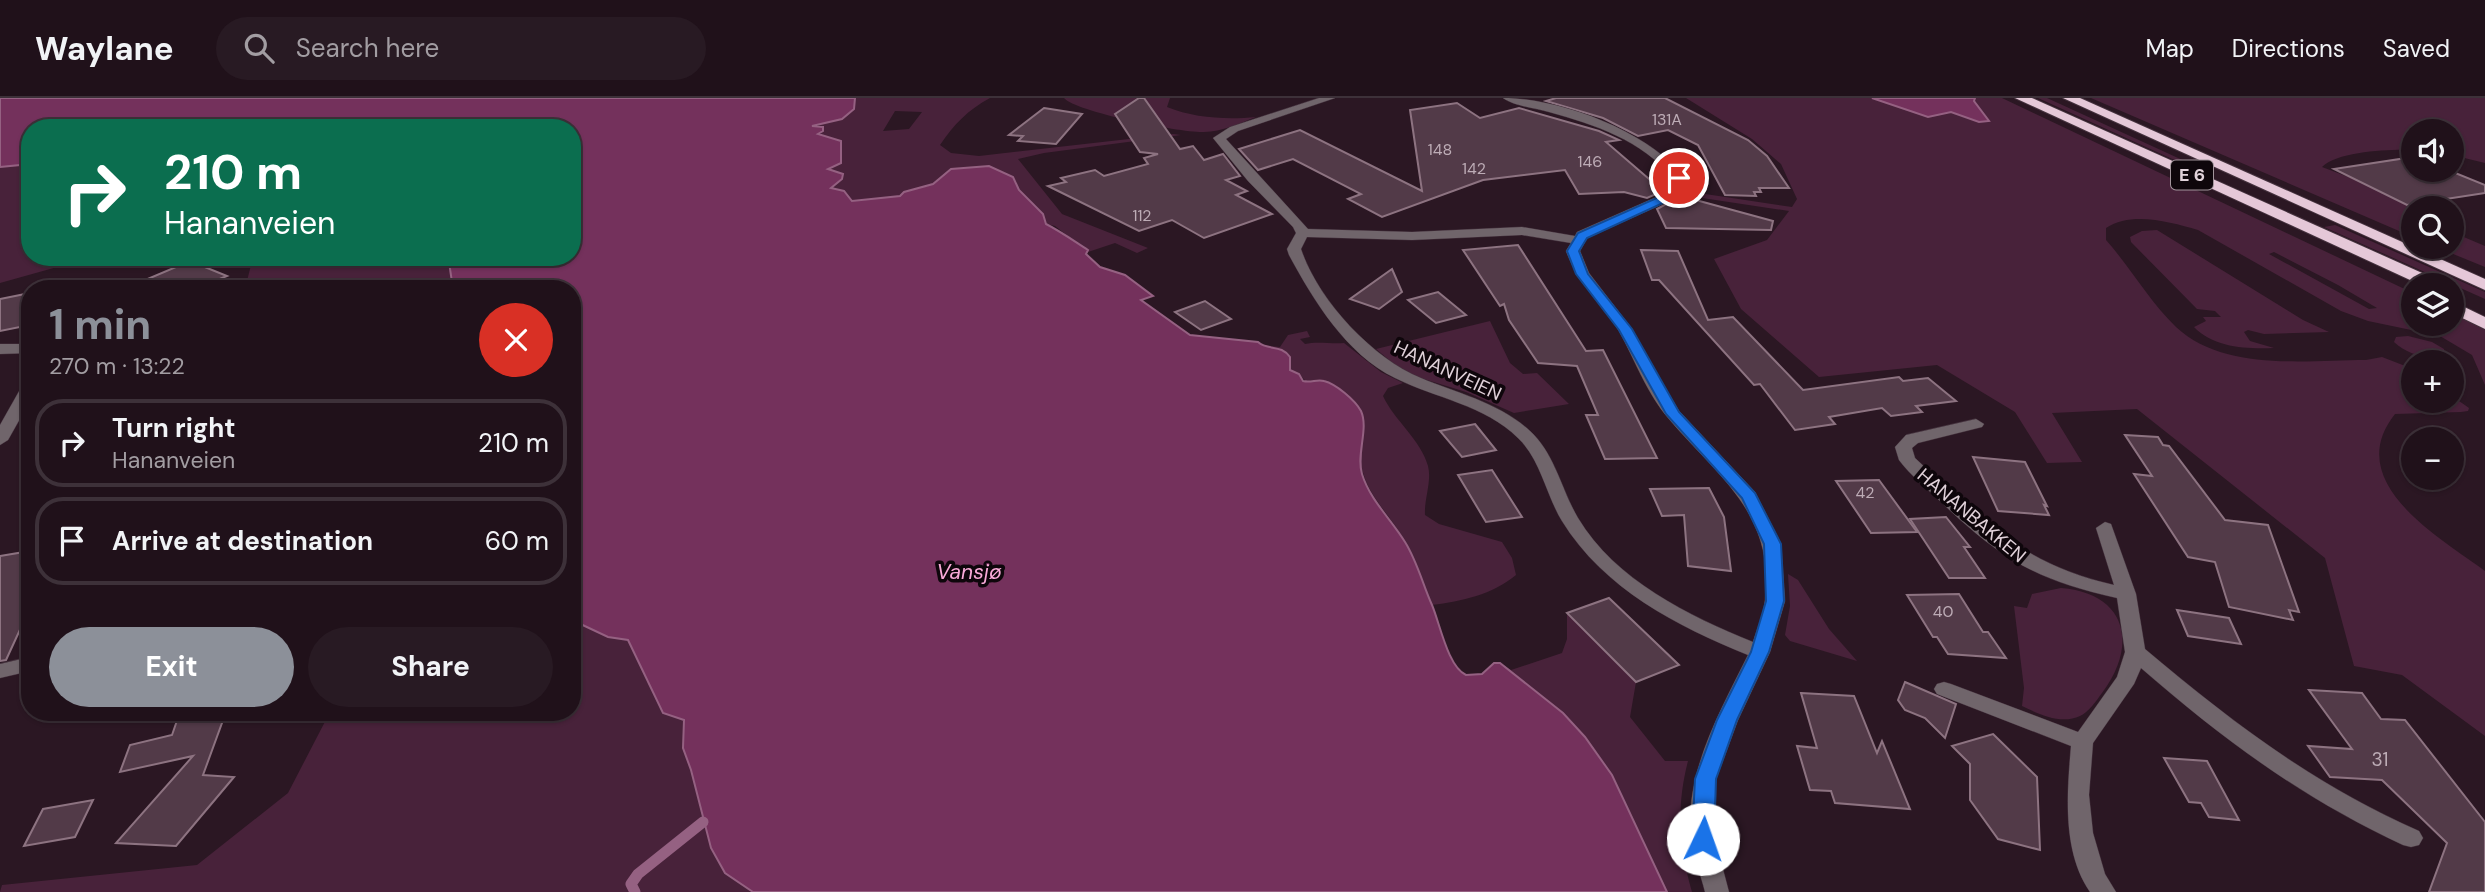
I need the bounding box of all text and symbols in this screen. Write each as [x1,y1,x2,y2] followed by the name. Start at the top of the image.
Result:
[216,17,706,80] search box
[35,27,174,70] text: Waylane
[240,29,278,67] icon: search
[296,31,439,65] text: Search here
[2146,33,2194,64] text: Map
[2232,33,2345,64] text: Directions
[2383,33,2450,64] text: Saved
[1652,109,1682,130] house number: 131A
[2401,119,2464,490] map controls
[2401,119,2464,182] button: sound
[1428,139,1452,160] house number: 148
[164,140,302,204] text: 210 m
[49,147,140,238] icon: right
[1649,148,1709,208] pin
[1578,151,1602,172] house number: 146
[1462,158,1486,179] house number: 142
[1660,159,1698,197] icon: arrive
[2171,160,2213,190] road number: E 6
[2401,196,2464,259] button: search
[164,202,336,244] text: Hananveien
[1132,205,1152,226] house number: 112
[2401,273,2464,336] button: layers
[49,297,151,352] text: 1 min
[479,303,553,377] button: close
[1390,335,1506,406] street label: HANANVEIEN
[2401,350,2464,413] button: +
[49,351,185,381] text: 270 m · 13:22
[112,411,236,445] text: Turn right
[53,424,91,462] icon: right
[478,426,549,460] text: 210 m
[2401,427,2464,490] button: −
[112,445,235,475] text: Hananveien
[1912,463,2031,568] street label: HANANBAKKEN
[1856,482,1874,503] house number: 42
[53,522,91,560] icon: arrive
[112,524,373,558] text: Arrive at destination
[485,524,549,558] text: 60 m
[936,558,1002,586] water label: Vansjø
[1933,601,1953,622] house number: 40
[49,627,294,707] button: Exit
[308,627,553,707] button: Share
[2372,747,2388,772] house number: 31
[1666,802,1740,876] position arrow

